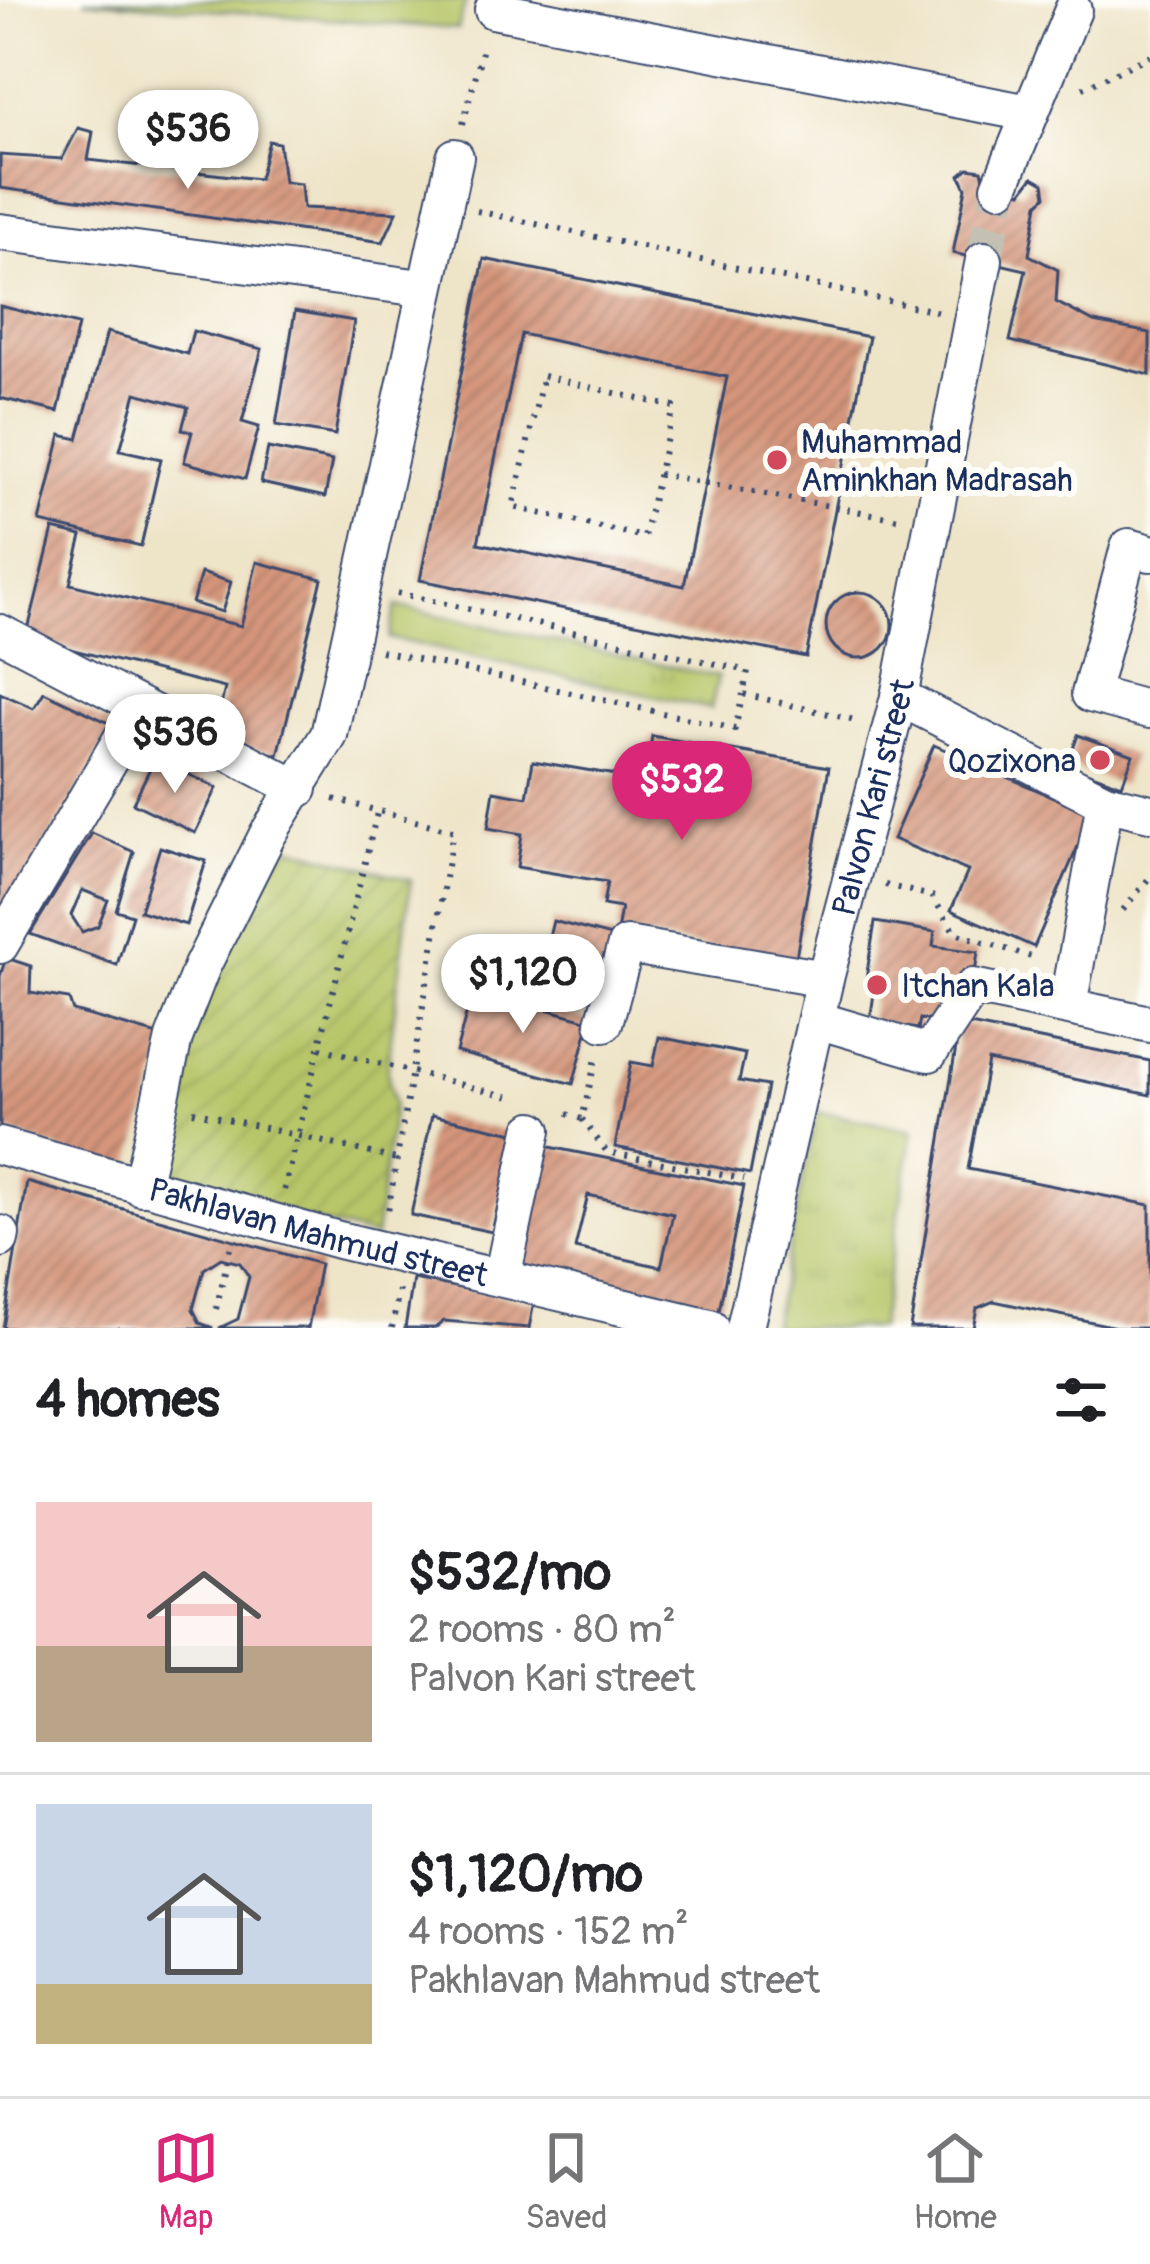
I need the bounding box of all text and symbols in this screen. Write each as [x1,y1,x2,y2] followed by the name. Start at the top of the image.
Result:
[117,90,259,192] pin: $536
[145,104,231,153] text: $536
[801,422,1073,501] place label: Muhammad Aminkhan Madrasah
[764,447,790,473] marker: Muhammad Aminkhan Madrasah
[823,675,924,921] street label: Palvon Kari street
[104,694,246,796] pin: $536
[132,708,218,757] text: $536
[611,741,753,843] pin: $532
[947,741,1076,782] place label: Qozixona
[1087,747,1113,773] marker: Qozixona
[639,755,725,804] text: $532
[425,934,621,1036] pin: $1,120
[468,948,578,997] text: $1,120
[901,966,1054,1007] place label: Itchan Kala
[864,972,890,998] marker: Itchan Kala
[144,1169,493,1297] street label: Pakhlavan Mahmud street
[1048,1367,1114,1433] icon: filters
[36,1368,220,1432] text: 4 homes
[408,1541,611,1605] text: $532/mo
[132,1550,276,1694] icon: home
[408,1605,676,1654] text: 2 rooms · 80 m²
[408,1654,695,1703] text: Palvon Kari street
[408,1843,643,1907] text: $1,120/mo
[132,1852,276,1996] icon: home
[408,1907,689,1956] text: 4 rooms · 152 m²
[408,1956,820,2005] text: Pakhlavan Mahmud street
[153,2125,219,2238] tab: Map
[525,2125,607,2238] tab: Saved
[914,2125,997,2238] tab: Home

